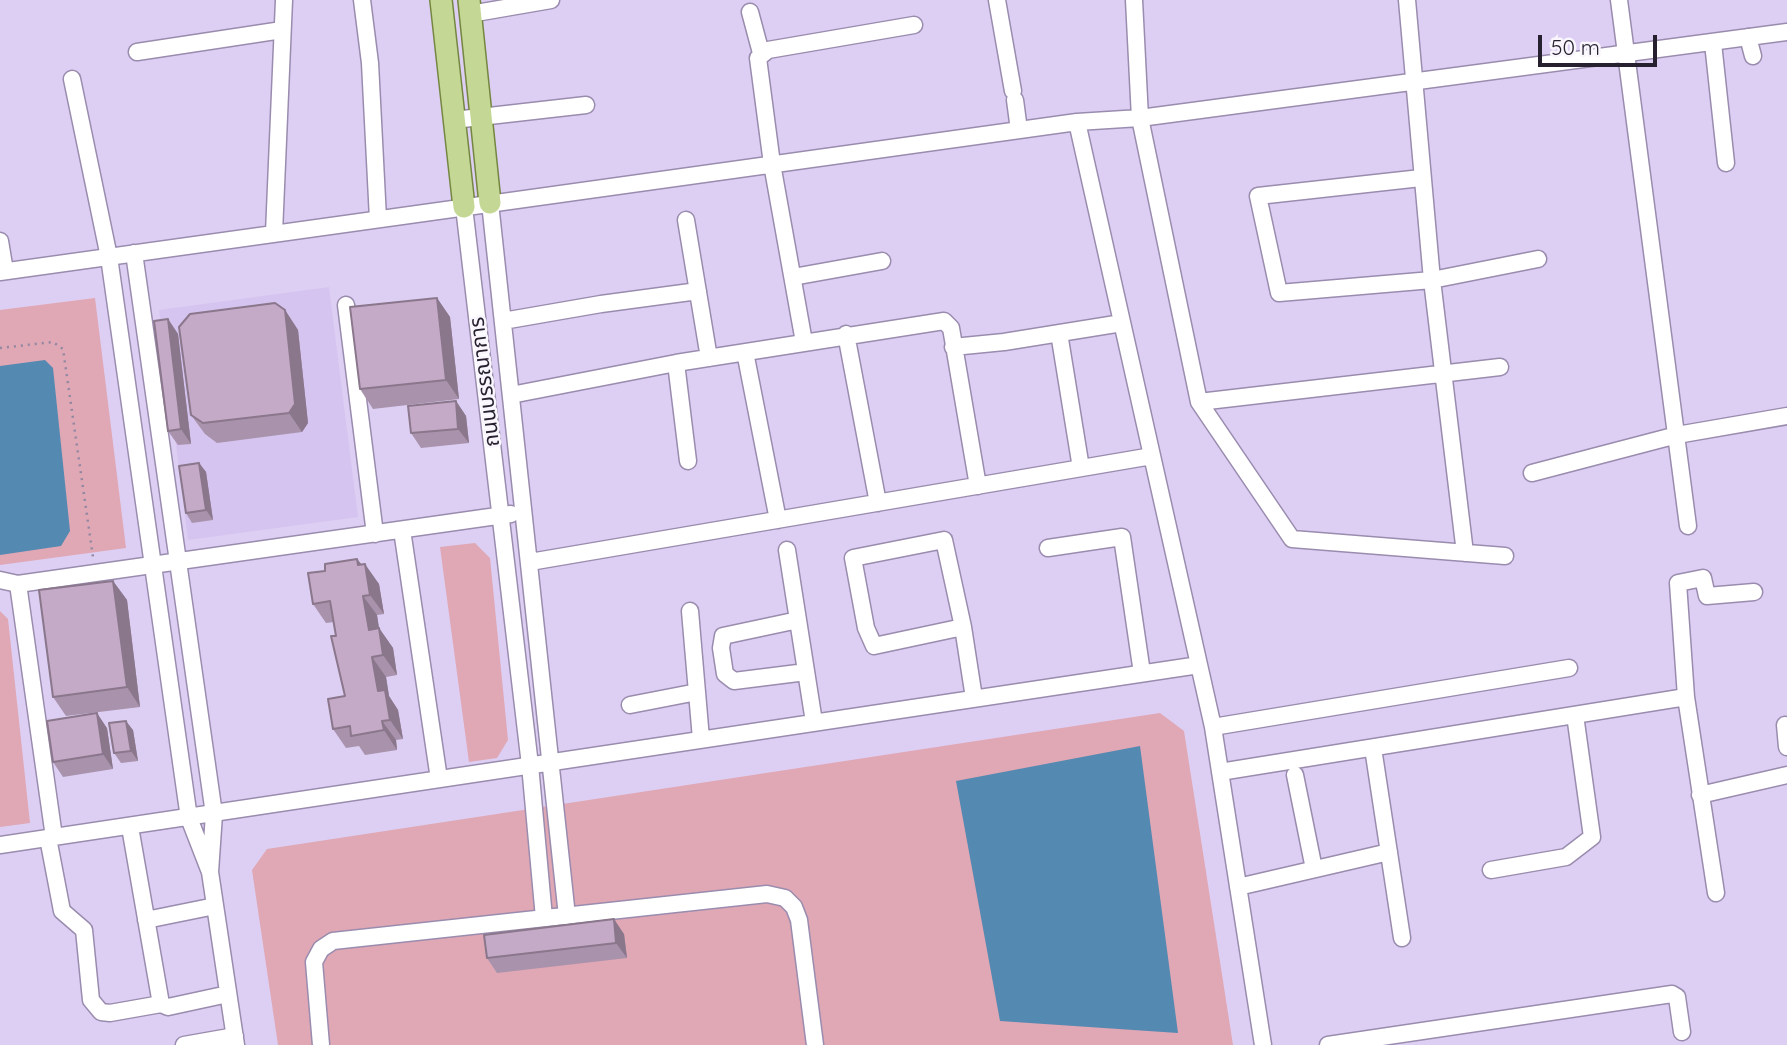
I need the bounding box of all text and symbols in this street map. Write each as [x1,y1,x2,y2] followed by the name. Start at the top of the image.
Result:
[1542,21,1661,65] scale bar
[1551,34,1600,60] text: 50 m
[465,316,505,448] street label: ถนนบรรณาการ

